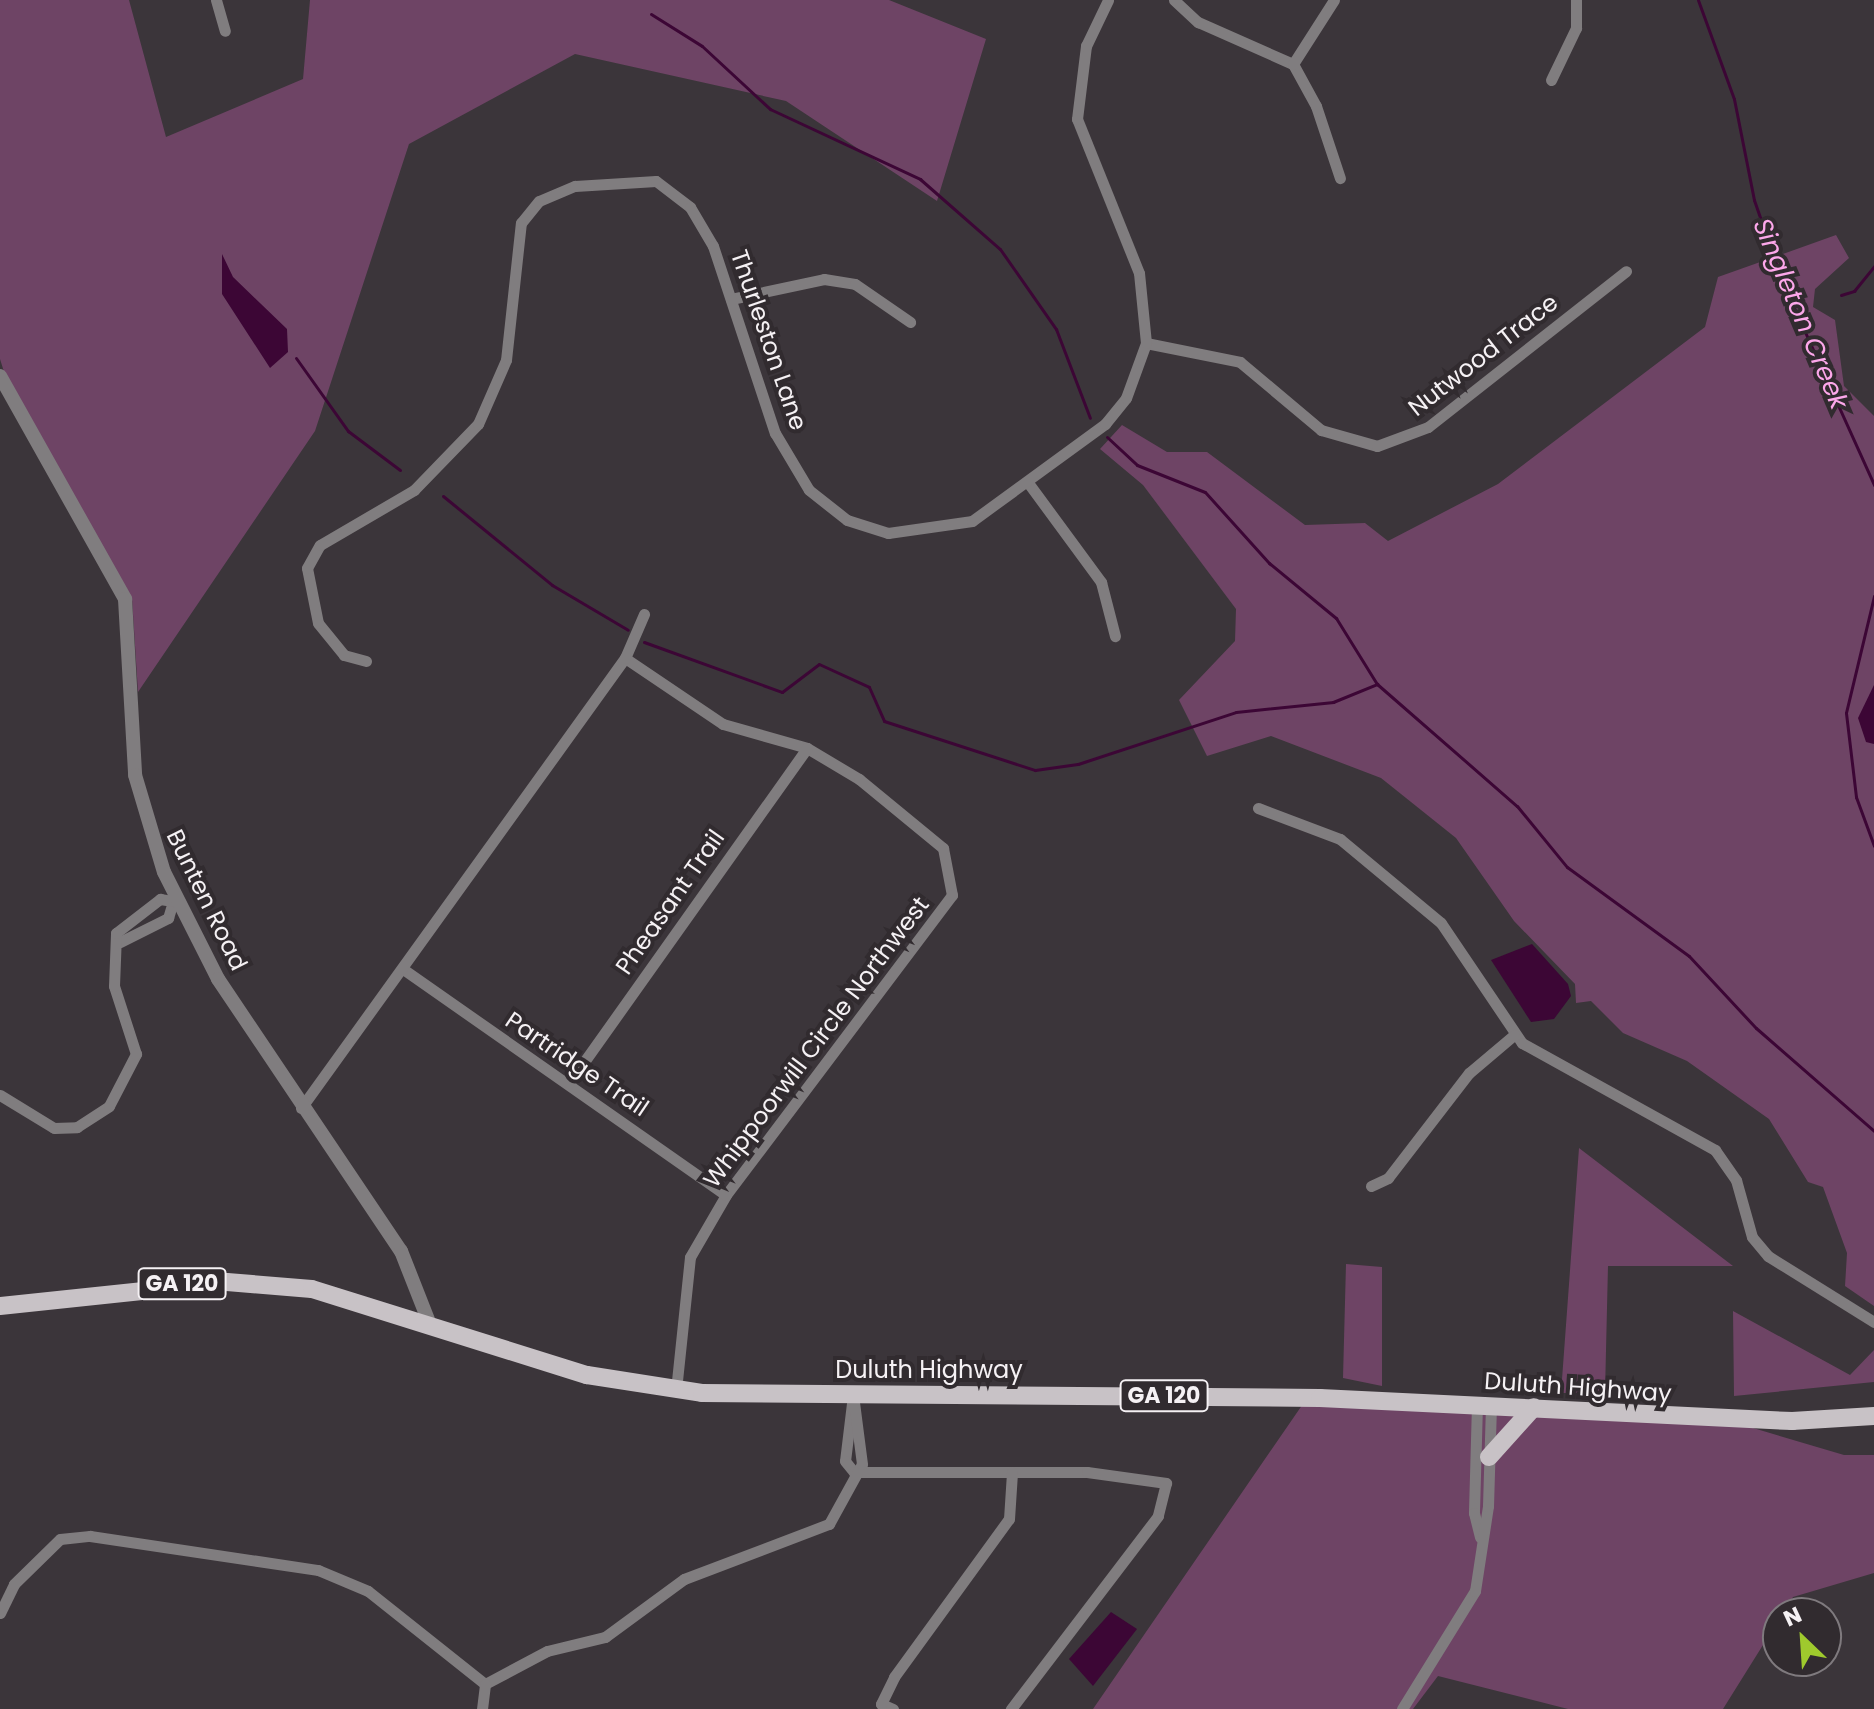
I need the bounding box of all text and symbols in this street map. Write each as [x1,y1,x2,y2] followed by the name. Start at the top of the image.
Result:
[1746,214,1854,414] water label: Singleton Creek
[725,246,813,434] street label: Thurleston Lane
[1403,288,1563,422] street label: Nutwood Trace
[610,824,730,980] street label: Pheasant Trail
[160,825,254,975] street label: Bunten Road
[697,891,935,1193] street label: Whippoorwill Circle Northwest
[500,1006,654,1122] street label: Partridge Trail
[136,1266,228,1302] road number: GA 120
[835,1356,1023,1384] street label: Duluth Highway
[1483,1366,1673,1408] street label: Duluth Highway
[1118,1378,1210,1414] road number: GA 120
[1762,1597,1842,1677] north arrow
[1778,1599,1807,1634] text: N

